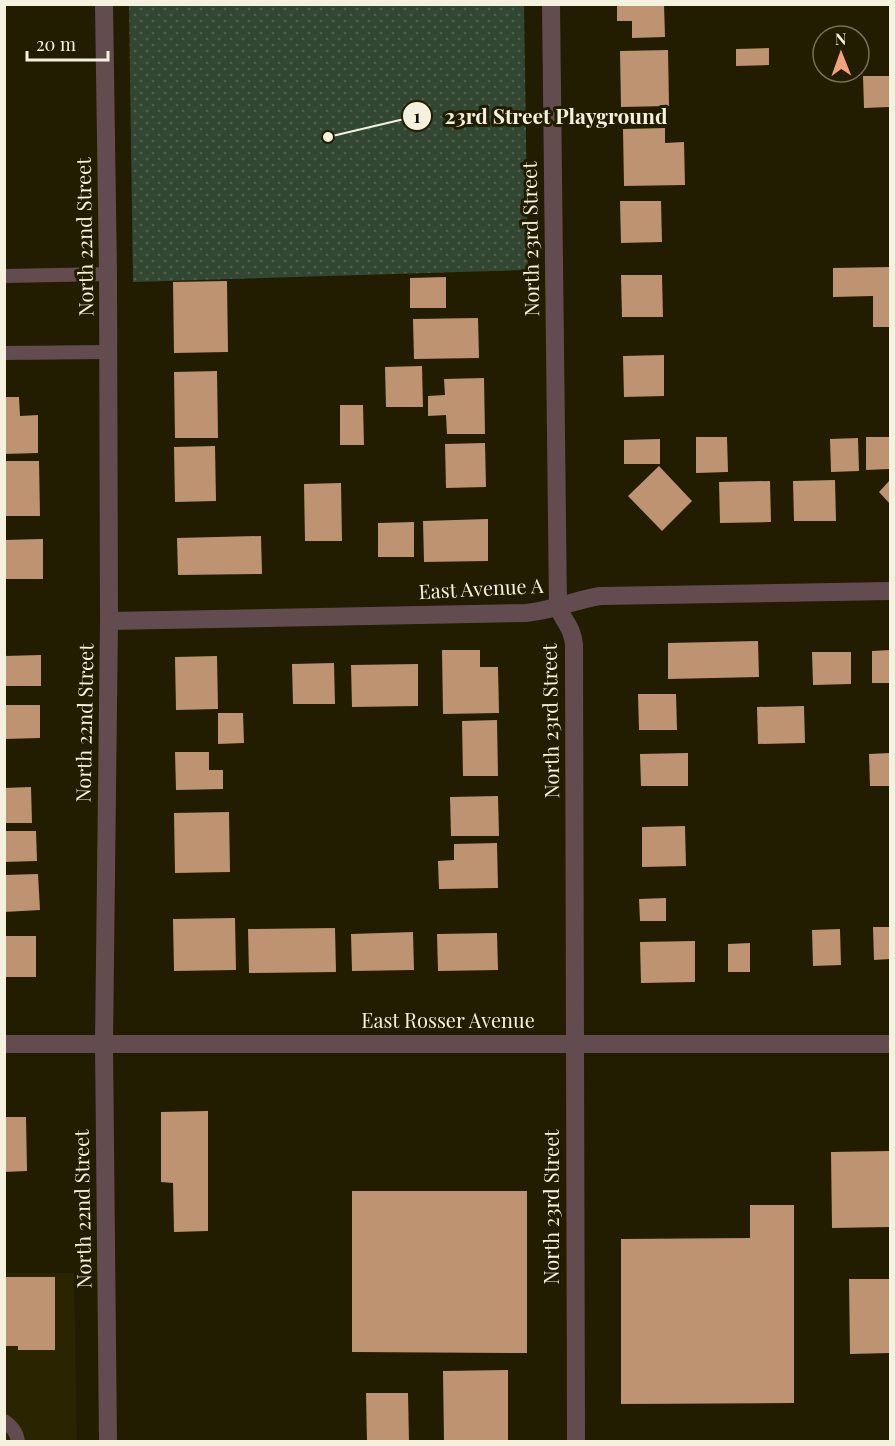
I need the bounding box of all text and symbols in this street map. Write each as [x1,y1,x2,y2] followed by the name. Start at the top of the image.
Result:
[27,24,108,62] scale bar
[811,24,871,84] north arrow
[835,28,847,49] text: N
[36,32,76,56] text: 20 m
[402,97,679,136] callout: 23rd Street Playground
[445,101,668,129] text: 23rd Street Playground
[414,104,421,128] text: 1
[69,156,98,317] street label: North 22nd Street
[515,160,544,317] street label: North 23rd Street
[418,571,544,604] street label: East Avenue A
[69,642,98,803] street label: North 22nd Street
[535,642,564,799] street label: North 23rd Street
[361,1006,535,1033] street label: East Rosser Avenue
[67,1128,96,1289] street label: North 22nd Street
[537,1129,564,1284] street label: North 23rd Street

